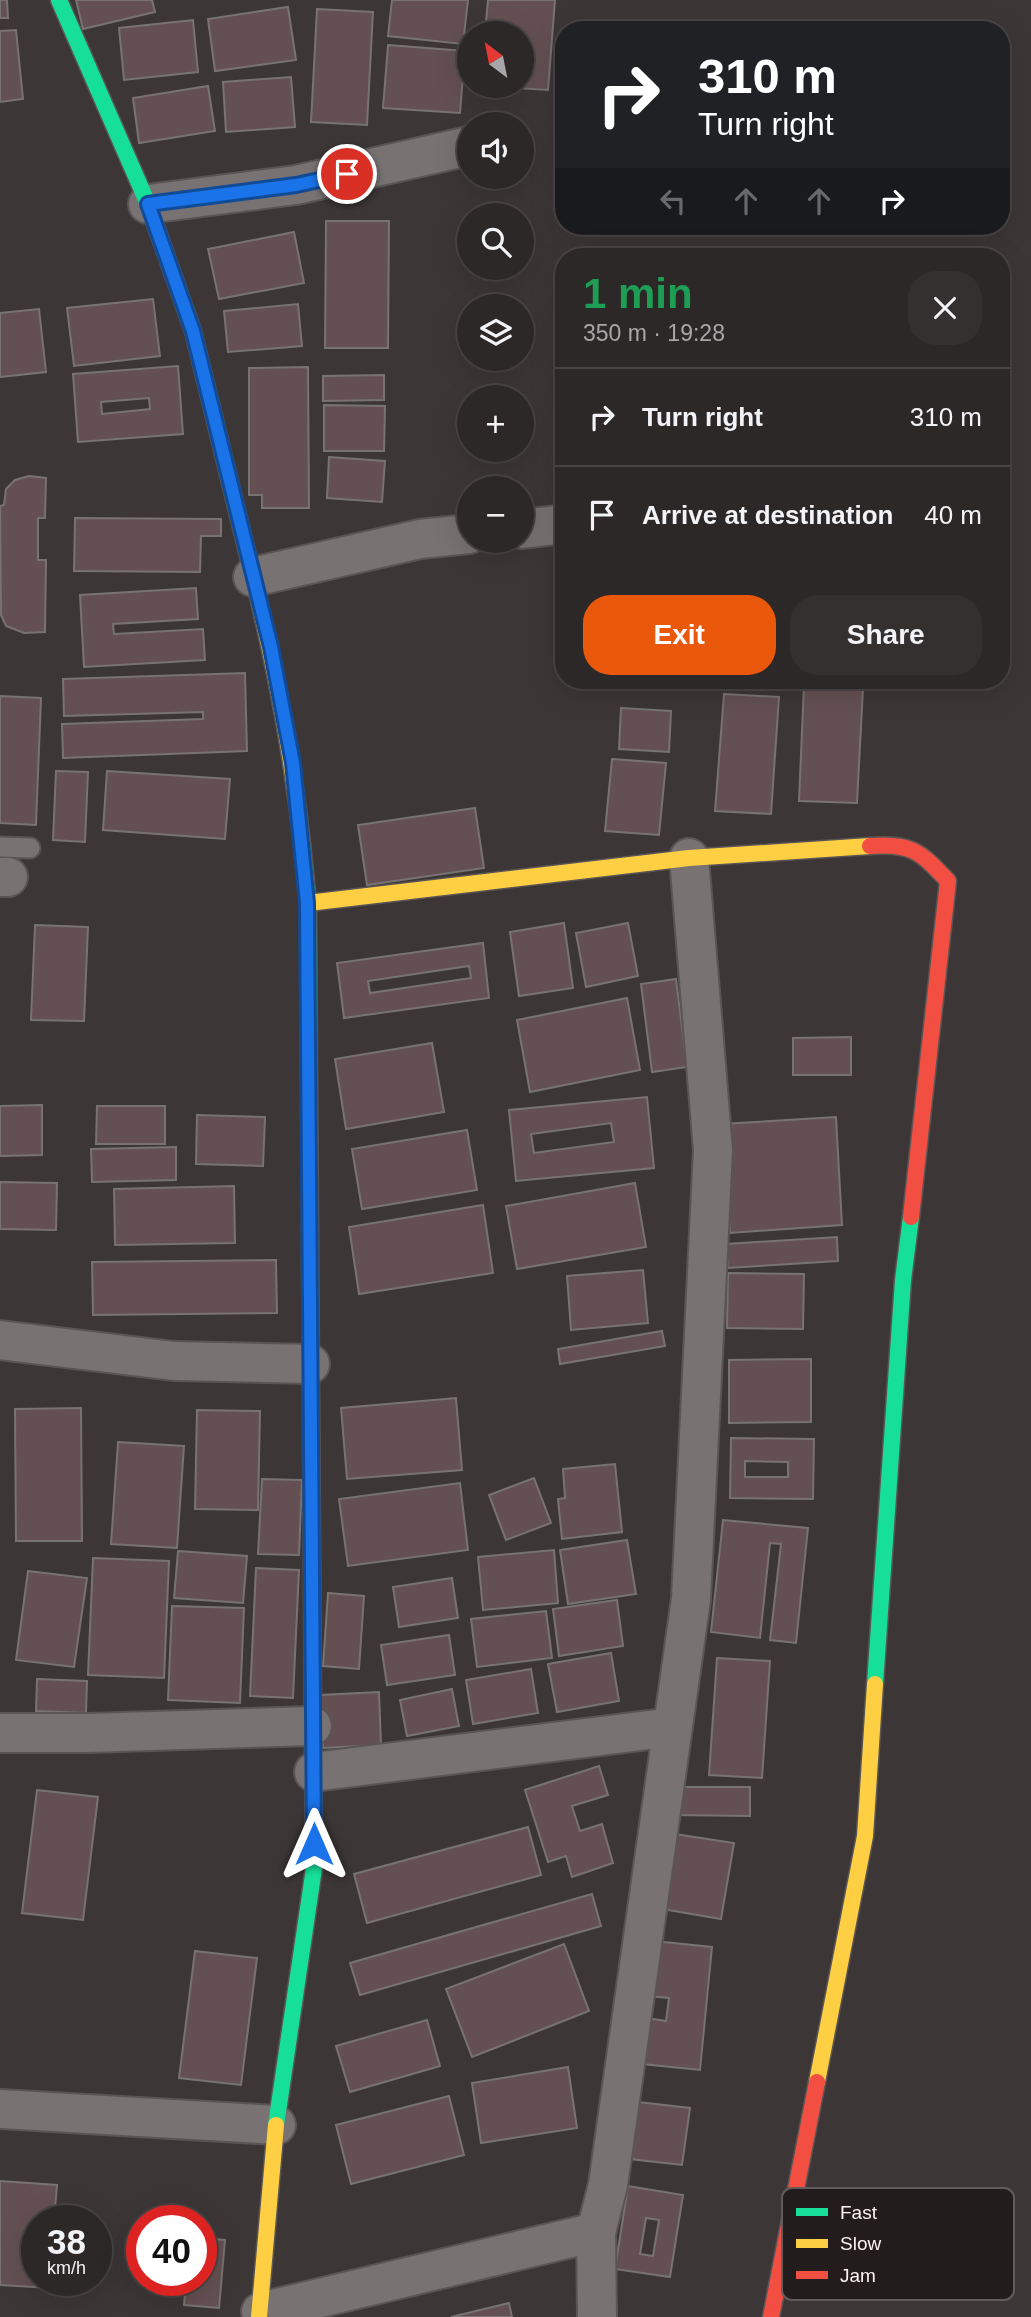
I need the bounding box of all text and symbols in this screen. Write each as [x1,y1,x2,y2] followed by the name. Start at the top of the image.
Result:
[457,21,534,98] north arrow
[457,21,534,553] map controls
[583,49,674,140] icon: right
[698,49,837,103] text: 310 m
[698,106,834,142] text: Turn right
[457,112,534,189] button: sound
[317,144,377,204] pin
[328,155,366,193] icon: arrive
[654,182,692,220] icon: left
[727,182,765,220] icon: ahead
[800,182,838,220] icon: ahead
[873,182,911,220] icon: right
[457,203,534,280] button: search
[583,270,693,317] text: 1 min
[908,271,982,345] button: close
[457,294,534,371] button: layers
[583,320,725,346] text: 350 m · 19:28
[457,385,534,462] button: +
[583,398,621,436] icon: right
[642,402,763,432] text: Turn right
[910,402,982,432] text: 310 m
[457,476,534,553] button: −
[583,496,621,534] icon: arrive
[642,500,893,530] text: Arrive at destination
[924,500,982,530] text: 40 m
[583,595,776,675] button: Exit
[790,595,982,675] button: Share
[277,1807,351,1881] position arrow
[782,2188,1014,2300] legend
[840,2202,878,2223] text: Fast
[126,2205,217,2296] speed limit sign: 40
[47,2222,86,2261] text: 38
[840,2233,881,2254] text: Slow
[47,2258,86,2278] text: km/h
[840,2265,876,2286] text: Jam

